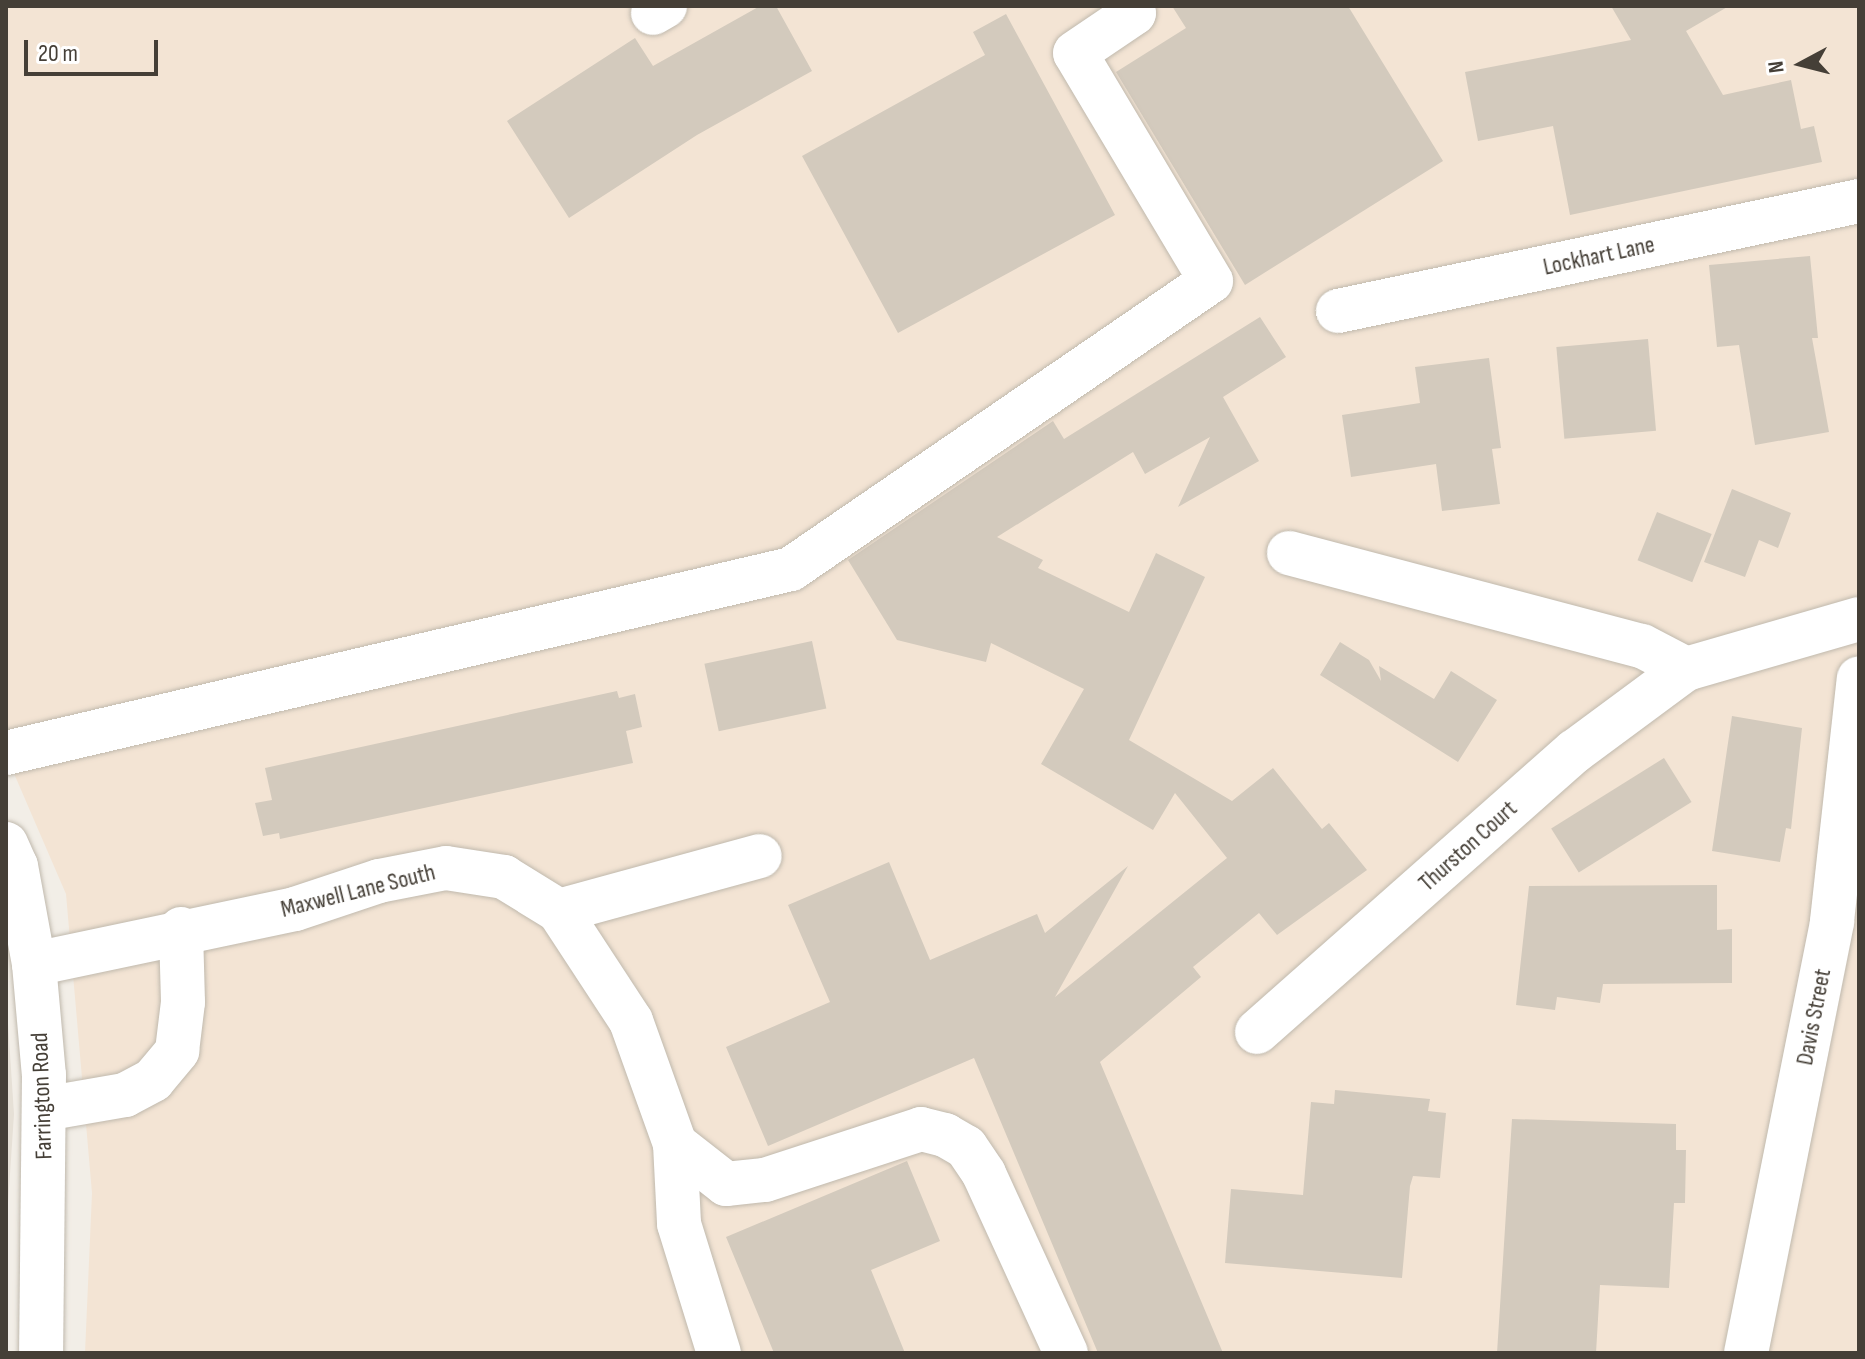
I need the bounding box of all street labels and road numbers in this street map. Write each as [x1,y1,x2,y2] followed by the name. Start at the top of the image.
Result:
[1541,230,1657,282] street label: Lockhart Lane
[1413,794,1523,898] street label: Thurston Court
[278,858,438,924] street label: Maxwell Lane South
[1791,966,1837,1068] street label: Davis Street
[25,1032,59,1160] street label: Farrington Road

